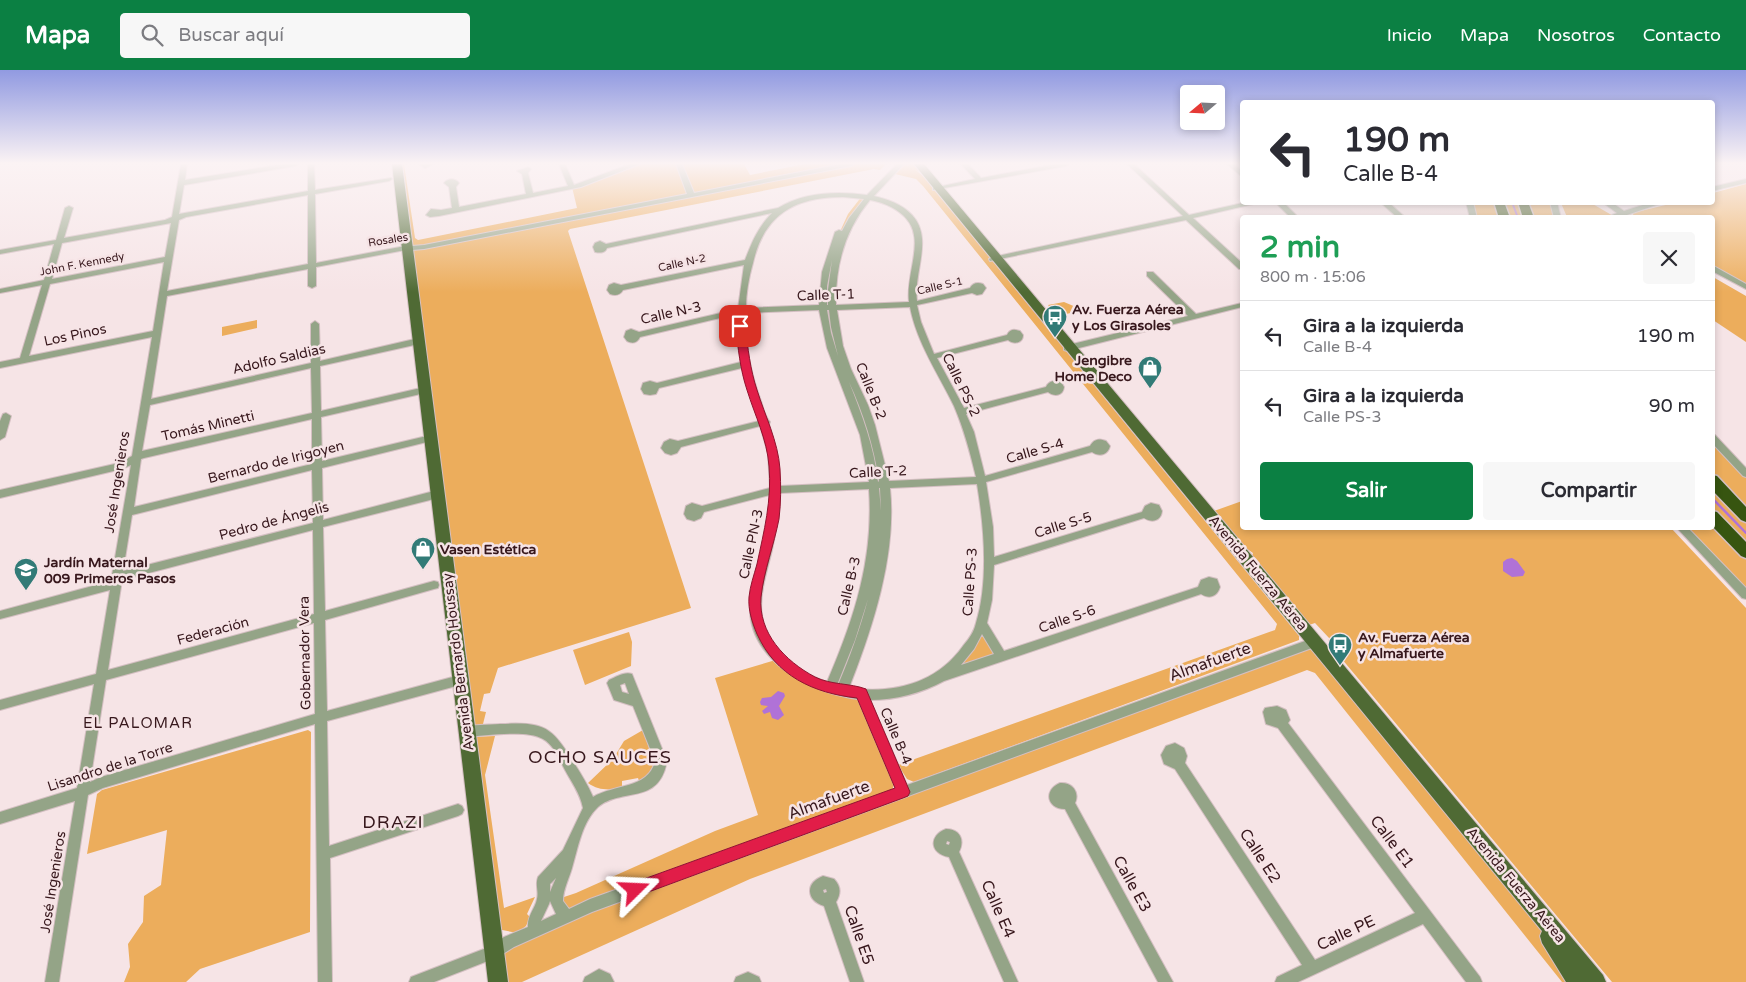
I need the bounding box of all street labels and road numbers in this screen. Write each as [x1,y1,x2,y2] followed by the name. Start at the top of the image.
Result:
[367,230,409,250] street label: Rosales
[39,249,125,279] street label: John F. Kennedy
[657,252,707,274] street label: Calle N-2
[916,274,964,298] street label: Calle S-1
[797,285,855,305] street label: Calle T-1
[639,298,703,328] street label: Calle N-3
[42,320,108,350] street label: Los Pinos
[231,340,328,378] street label: Adolfo Saldias
[938,350,984,420] street label: Calle PS-2
[852,360,890,422] street label: Calle B-2
[160,407,256,445] street label: Tomás Minetti
[101,430,133,534] street label: José Ingenieros
[1004,435,1066,467] street label: Calle S-4
[206,437,346,487] street label: Bernardo de Irigoyen
[848,462,908,482] street label: Calle T-2
[217,498,331,544] street label: Pedro de Ángelis
[735,507,767,581] street label: Calle PN-3
[1032,508,1094,542] street label: Calle S-5
[1205,512,1311,634] street label: Avenida Fuerza Aérea
[959,547,981,617] street label: Calle PS-3
[834,555,864,617] street label: Calle B-3
[439,572,477,752] street label: Avenida Bernardo Houssay
[296,596,314,710] street label: Gobernador Vera
[1036,601,1098,637] street label: Calle S-6
[175,613,251,649] street label: Federación
[1166,638,1254,686] street label: Almafuerte
[876,705,916,767] street label: Calle B-4
[45,739,175,795] street label: Lisandro de la Torre
[785,776,873,824] street label: Almafuerte
[1365,811,1419,873] street label: Calle E1
[1463,824,1569,946] street label: Avenida Fuerza Aérea
[1235,825,1285,887] street label: Calle E2
[37,830,69,934] street label: José Ingenieros
[1108,852,1156,916] street label: Calle E3
[976,877,1020,941] street label: Calle E4
[840,903,878,967] street label: Calle E5
[1314,911,1378,955] street label: Calle PE

